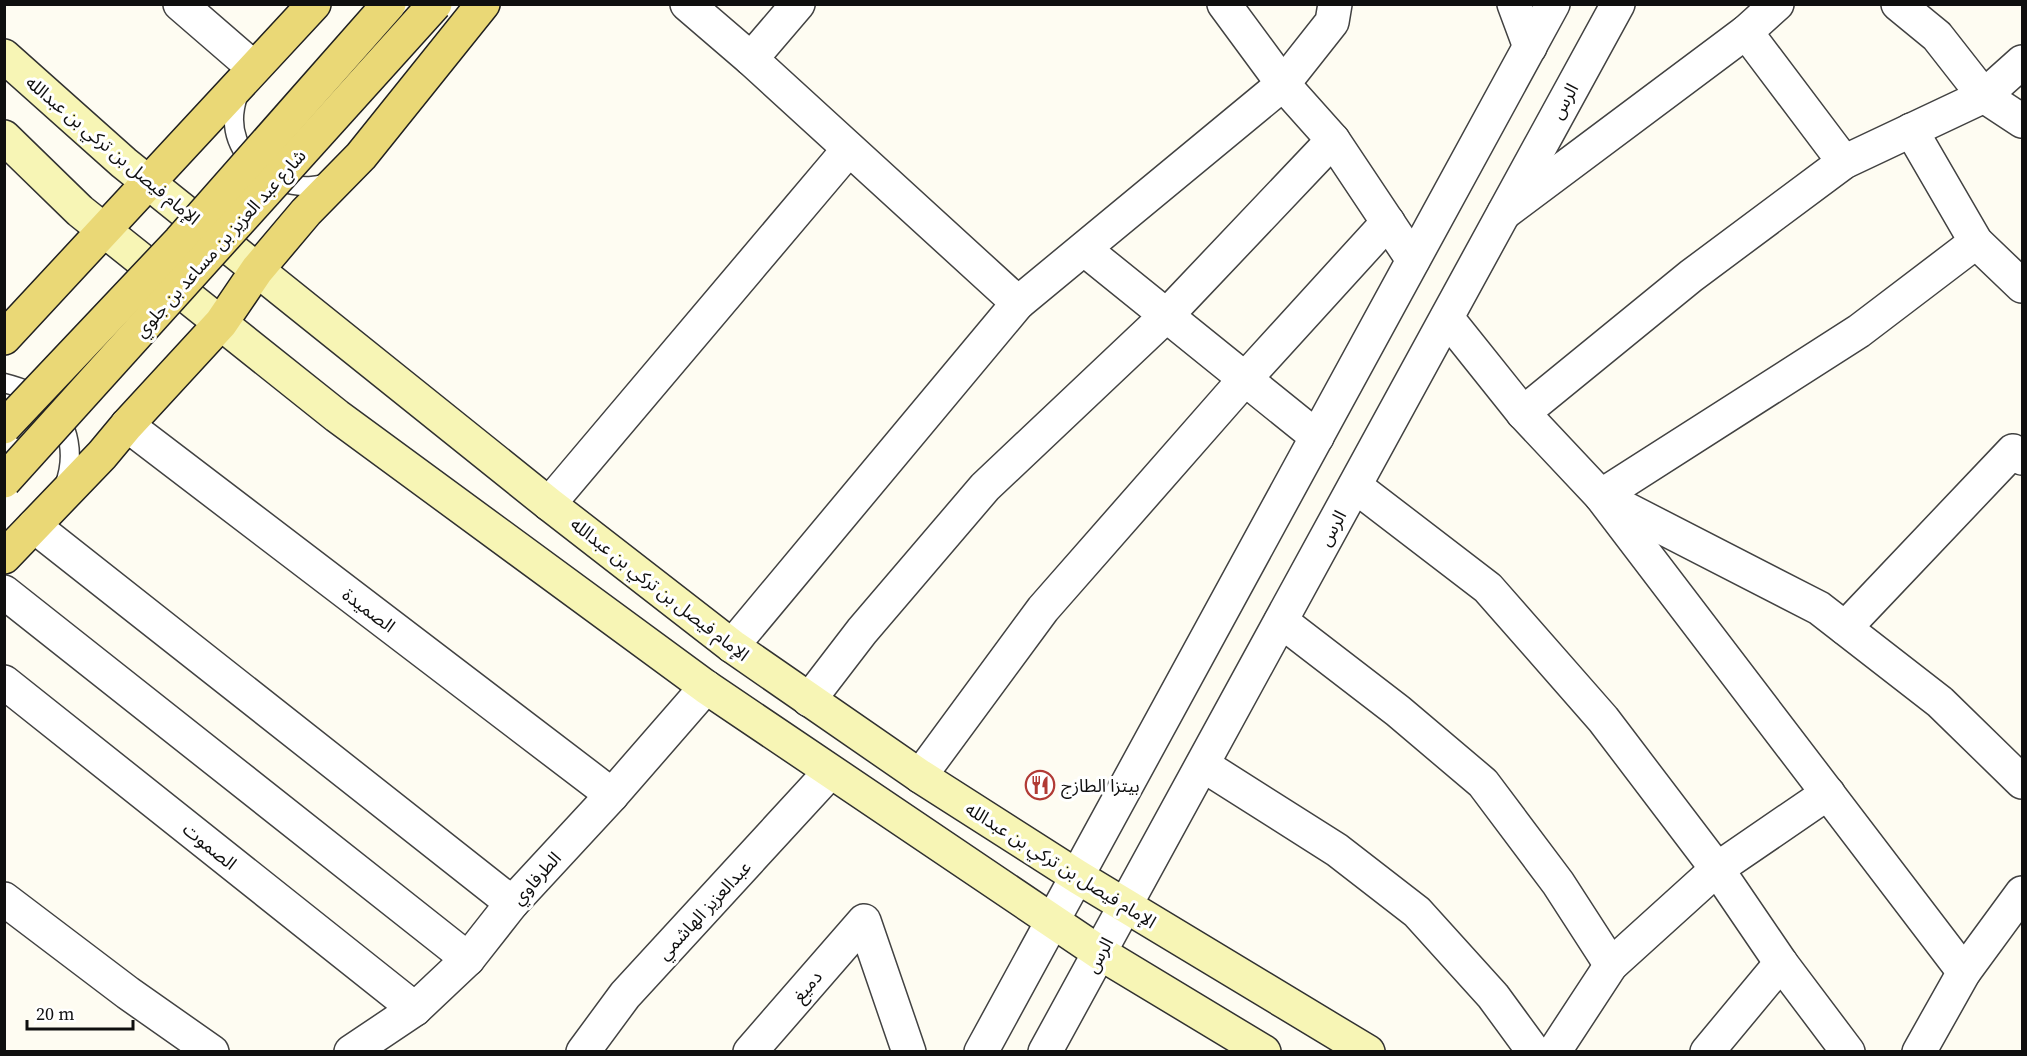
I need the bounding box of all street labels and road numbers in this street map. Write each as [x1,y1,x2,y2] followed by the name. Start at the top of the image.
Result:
[19,70,205,232] street label: الإمام فيصل بن تركي بن عبدالله
[1544,79,1584,123] street label: الرس
[129,144,313,344] street label: شارع عبد العزيز بن مساعد بن جلوي
[1312,506,1352,550] street label: الرس
[564,511,755,668] street label: الإمام فيصل بن تركي بن عبدالله
[338,582,400,638] street label: الصميدة
[960,796,1161,936] street label: الإمام فيصل بن تركي بن عبدالله
[178,817,242,875] street label: الصموت
[506,846,567,911] street label: الطرفاوي
[651,855,757,966] street label: عبدالعزيز الهاشمي
[1079,933,1119,977] street label: الرس
[786,965,829,1008] street label: دميغ

